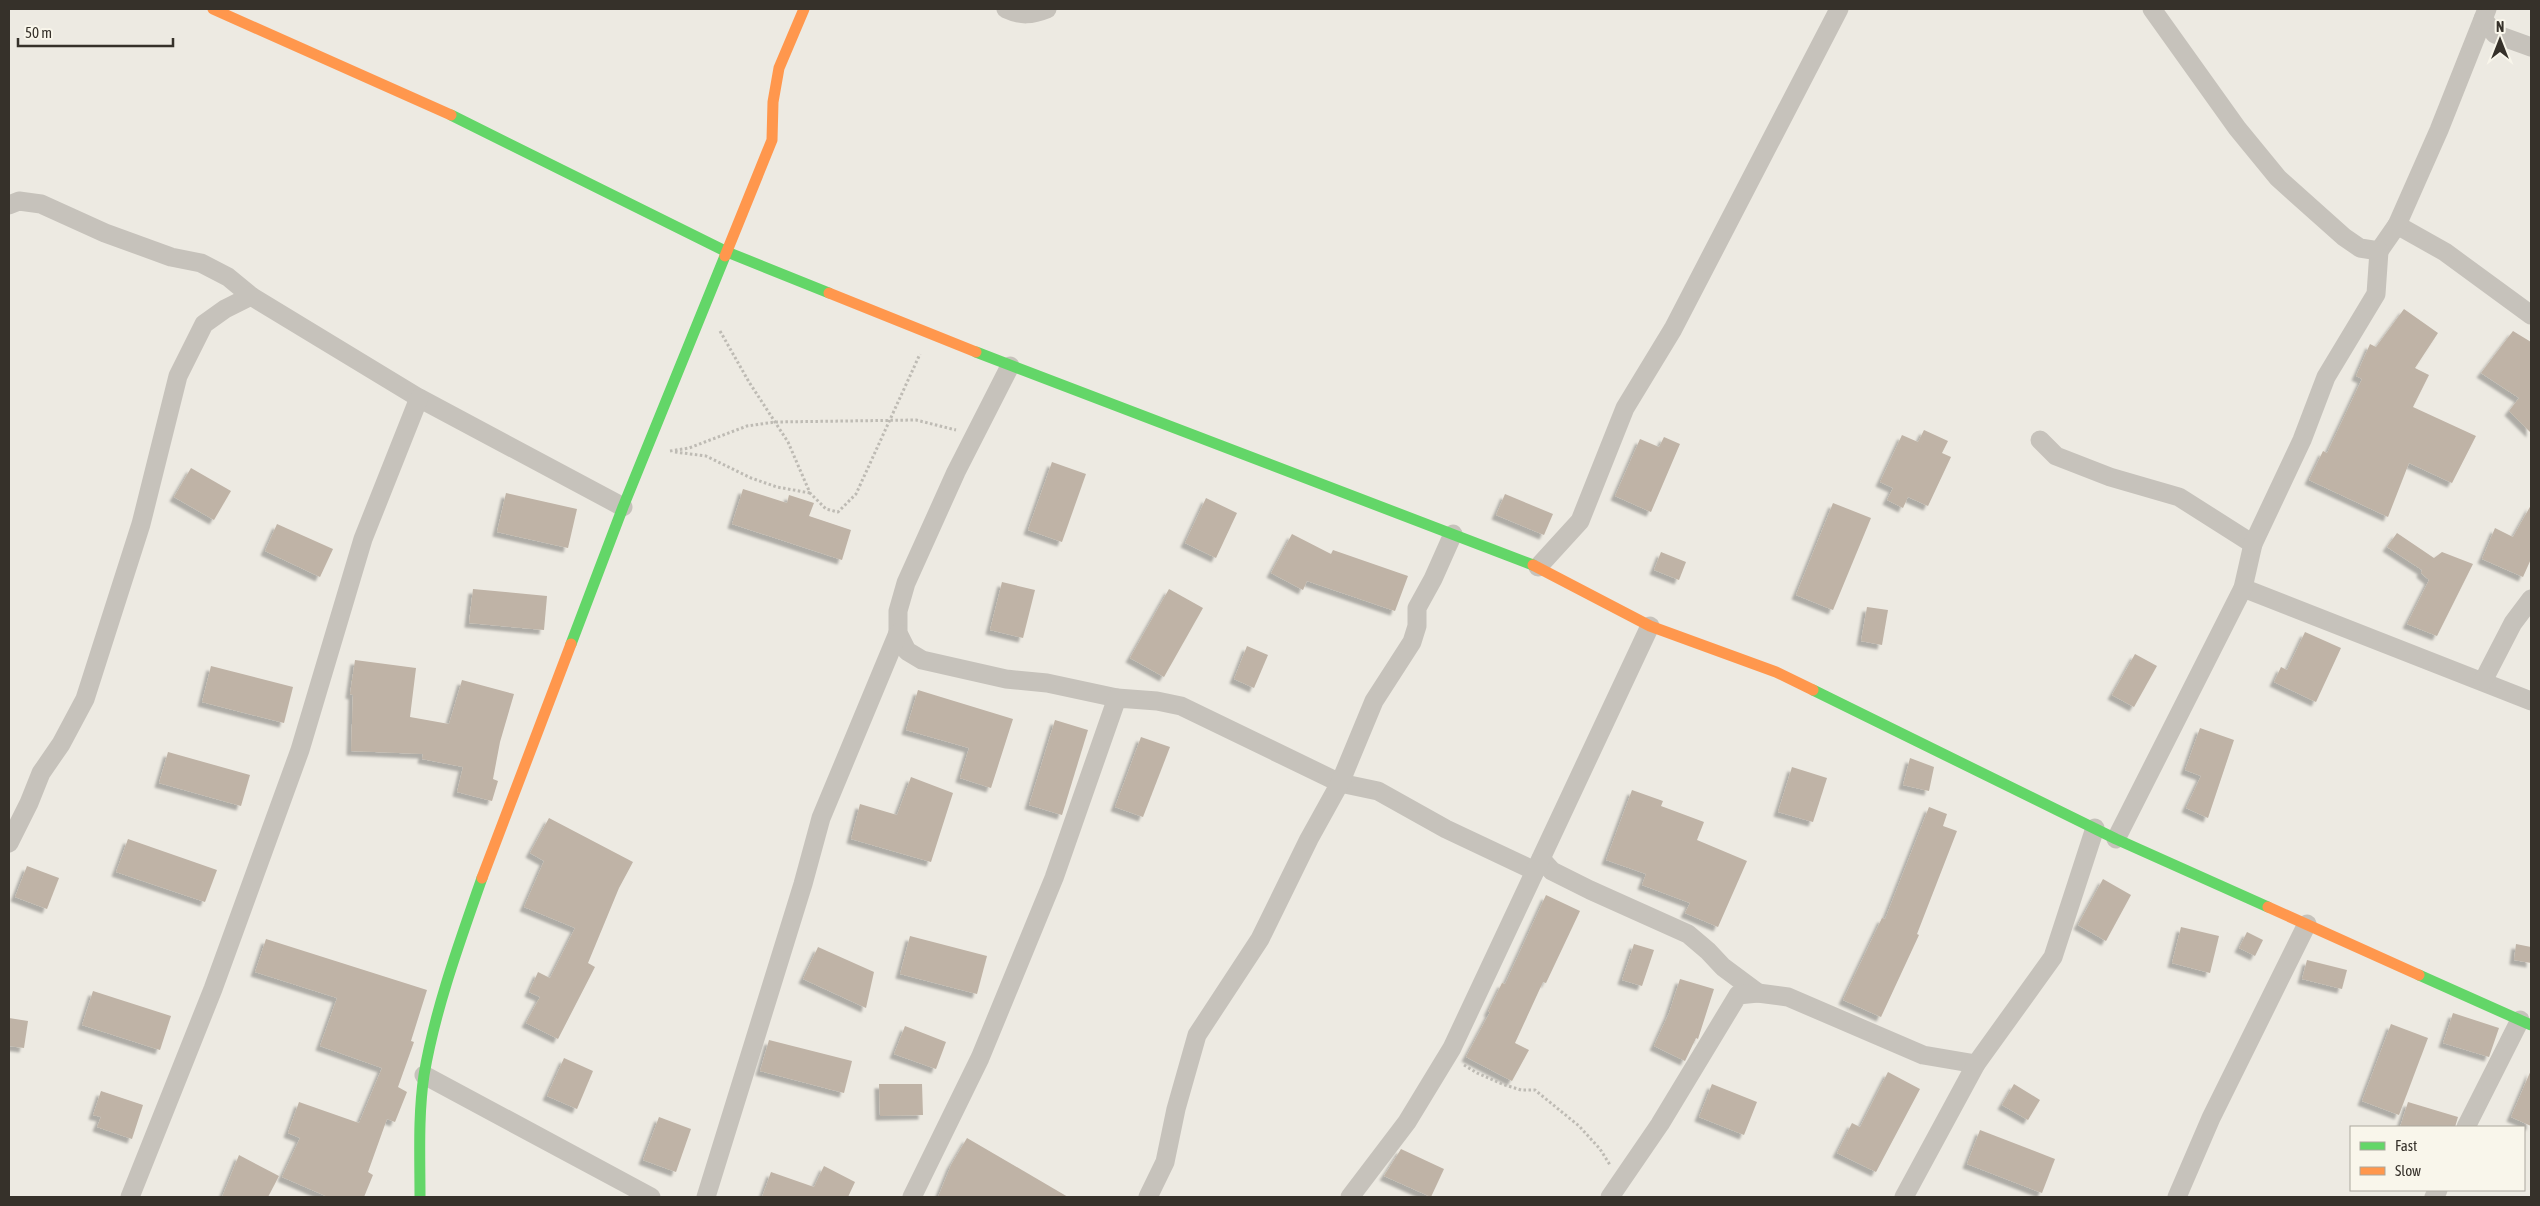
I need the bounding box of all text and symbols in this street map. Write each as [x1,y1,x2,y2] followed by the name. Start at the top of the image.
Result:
[18,15,172,47] scale bar
[2475,15,2525,65] north arrow
[2496,19,2504,35] text: N
[25,24,52,41] text: 50 m
[2350,1126,2525,1191] legend
[2395,1137,2417,1154] text: Fast
[2395,1162,2421,1179] text: Slow

